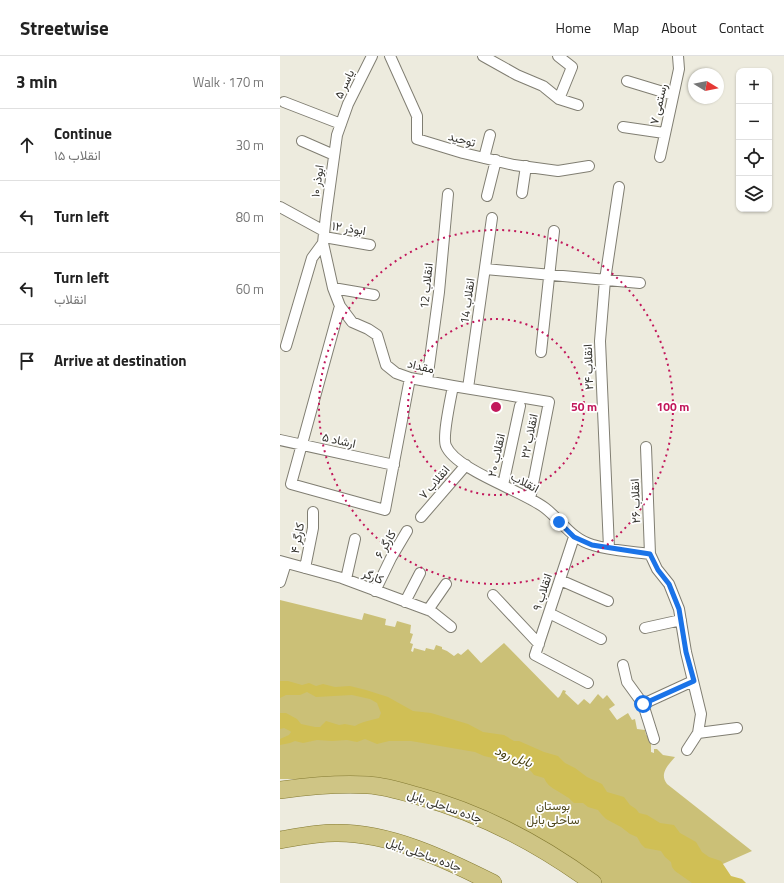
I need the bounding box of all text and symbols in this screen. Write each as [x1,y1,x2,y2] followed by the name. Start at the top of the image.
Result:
[20,13,109,42] text: Streetwise
[556,17,591,38] text: Home
[613,17,639,38] text: Map
[661,17,697,38] text: About
[719,17,764,38] text: Contact
[329,66,359,102] street label: یاسر ۵
[688,68,724,104] north arrow
[736,68,772,212] map controls
[736,68,772,104] button: +
[16,69,57,95] text: 3 min
[193,72,264,92] text: Walk · 170 m
[644,82,672,126] street label: رستمی ۷
[736,104,772,140] button: −
[54,122,112,145] text: Continue
[446,126,478,152] street label: توحید
[16,134,38,156] icon: ahead
[236,135,264,155] text: 30 m
[736,140,772,176] button: locate
[54,145,101,165] text: انقلاب ۱۵
[305,163,329,199] street label: ابوذر ۱۰
[736,176,772,212] button: layers
[54,205,109,228] text: Turn left
[16,206,38,228] icon: left
[236,207,264,227] text: 80 m
[331,216,367,240] street label: ابوذر ۱۲
[414,262,438,310] street label: انقلاب 12
[54,266,109,289] text: Turn left
[454,277,480,325] street label: انقلاب 14
[16,278,38,300] icon: left
[236,279,264,299] text: 60 m
[54,289,86,309] text: انقلاب
[578,344,598,390] street label: انقلاب ۲۴
[54,349,187,372] text: Arrive at destination
[16,350,38,372] icon: arrive
[406,354,436,378] street label: مقداد
[571,397,597,416] text: 50 m
[657,397,689,416] text: 100 m
[489,400,503,414] centre of rings
[515,412,543,460] street label: انقلاب ۲۲
[320,427,358,453] street label: ارشاد ۵
[482,432,510,478] street label: انقلاب ۲۰
[414,461,454,503] street label: انقلاب ۷
[507,467,543,497] street label: انقلاب
[625,478,645,524] street label: انقلاب ۲۶
[550,513,568,531] route end
[285,521,309,555] street label: کارگر ۴
[369,526,401,562] street label: کارگر ۶
[359,563,386,589] street label: کارگر
[527,571,557,613] street label: انقلاب ۹
[634,695,652,713] route start
[492,740,537,773] water label: بابل رود
[405,784,485,828] street label: جاده ساحلی بابل
[526,796,580,829] park label: بوستان ساحلی بابل
[384,832,464,876] street label: جاده ساحلی بایل

